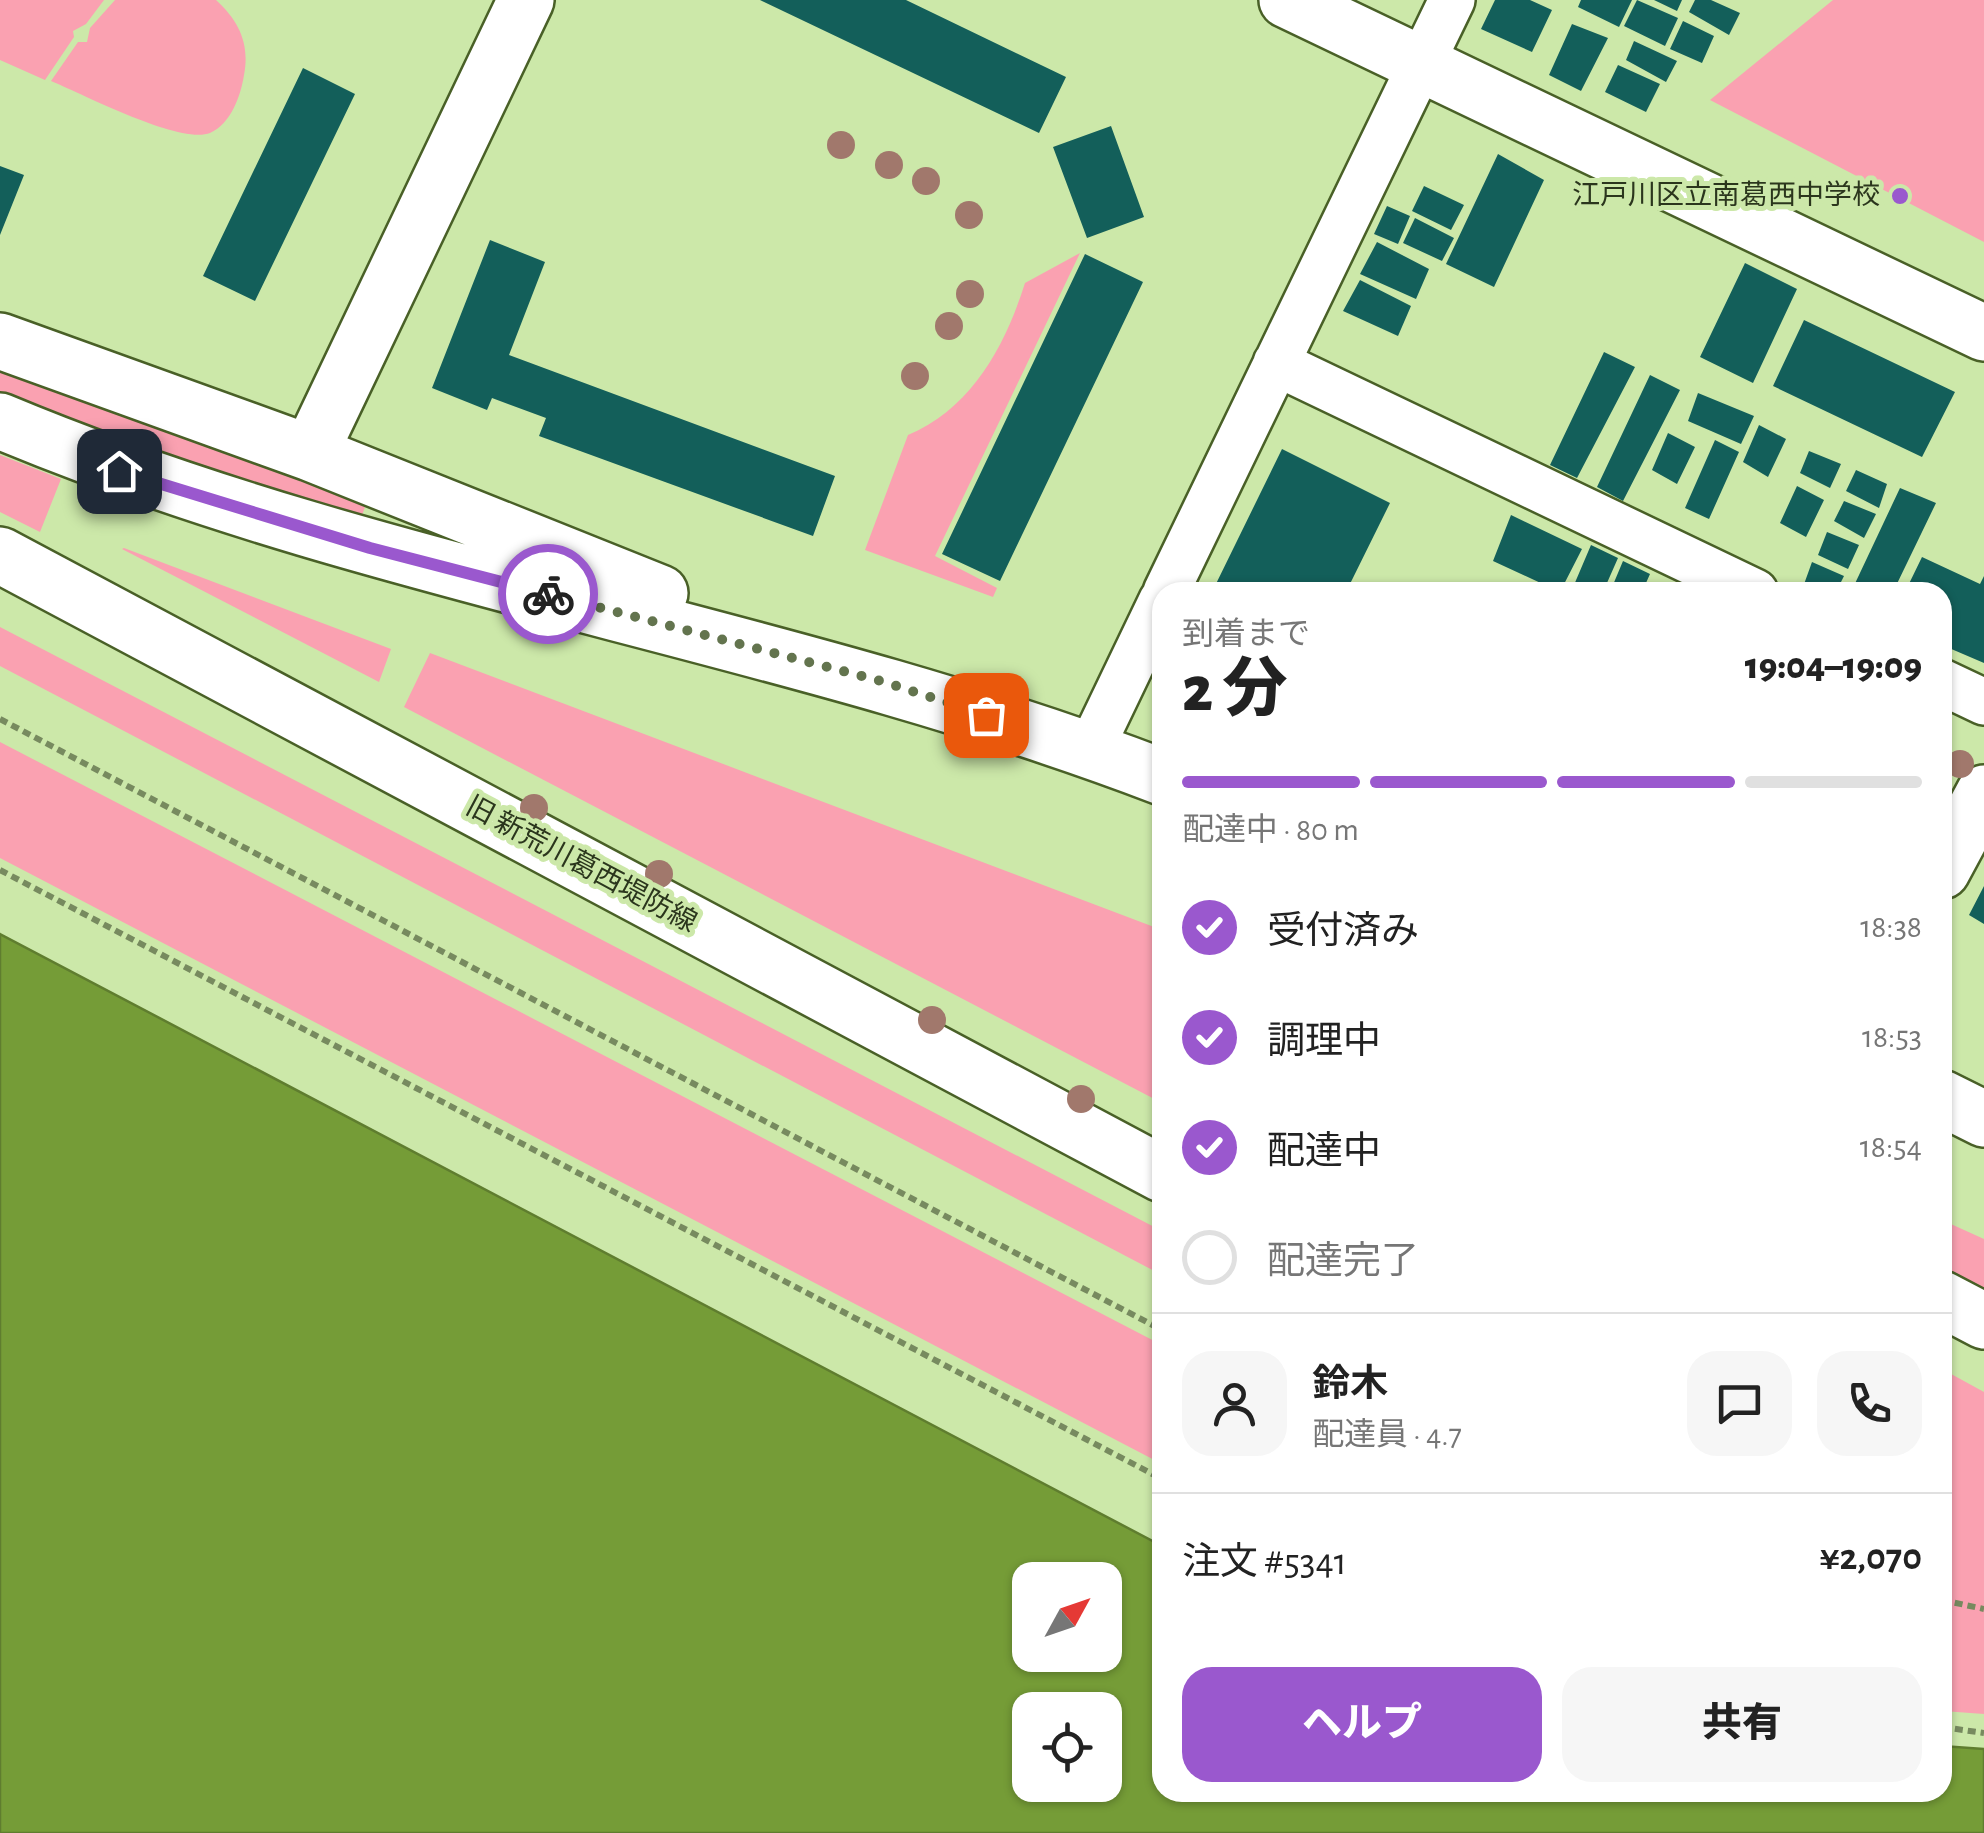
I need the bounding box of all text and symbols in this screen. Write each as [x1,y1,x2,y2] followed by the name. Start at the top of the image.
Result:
[1572,180,1880,210] place label: 江戸川区立南葛西中学校
[1889,185,1911,207] marker: 江戸川区立南葛西中学校
[77,429,162,514] pin
[92,444,147,499] icon: home
[498,544,598,644] courier
[521,567,576,622] icon: bike
[1182,618,1310,650] text: 到着まで
[1745,648,1922,686] text: 19:04–19:09
[1182,658,1288,723] text: 2 分
[944,673,1029,758] pin
[959,688,1014,743] icon: bag
[461,791,702,938] street label: 旧 新荒川葛西堤防線
[1182,814,1359,846] text: 配達中 · 80 m
[1182,900,1237,955] icon: check
[1860,911,1922,943] text: 18:38
[1267,913,1419,951] text: 受付済み
[1182,1010,1237,1065] icon: check
[1862,1021,1922,1053] text: 18:53
[1267,1023,1381,1061] text: 調理中
[1182,1120,1237,1175] icon: check
[1860,1131,1922,1163] text: 18:54
[1267,1133,1381,1171] text: 配達中
[1267,1243,1419,1281] text: 配達完了
[1182,1351,1287,1456] button: person
[1687,1351,1792,1456] button: chat
[1817,1351,1922,1456] button: phone
[1312,1366,1388,1404] text: 鈴木
[1312,1419,1462,1451] text: 配達員 · 4.7
[1819,1539,1922,1577] text: ¥2,070
[1182,1544,1347,1582] text: 注文 #5341
[1012,1562,1122,1672] north arrow
[1012,1562,1122,1802] map controls
[1182,1667,1542,1782] button: ヘルプ
[1562,1667,1922,1782] button: 共有
[1012,1692,1122,1802] button: locate

